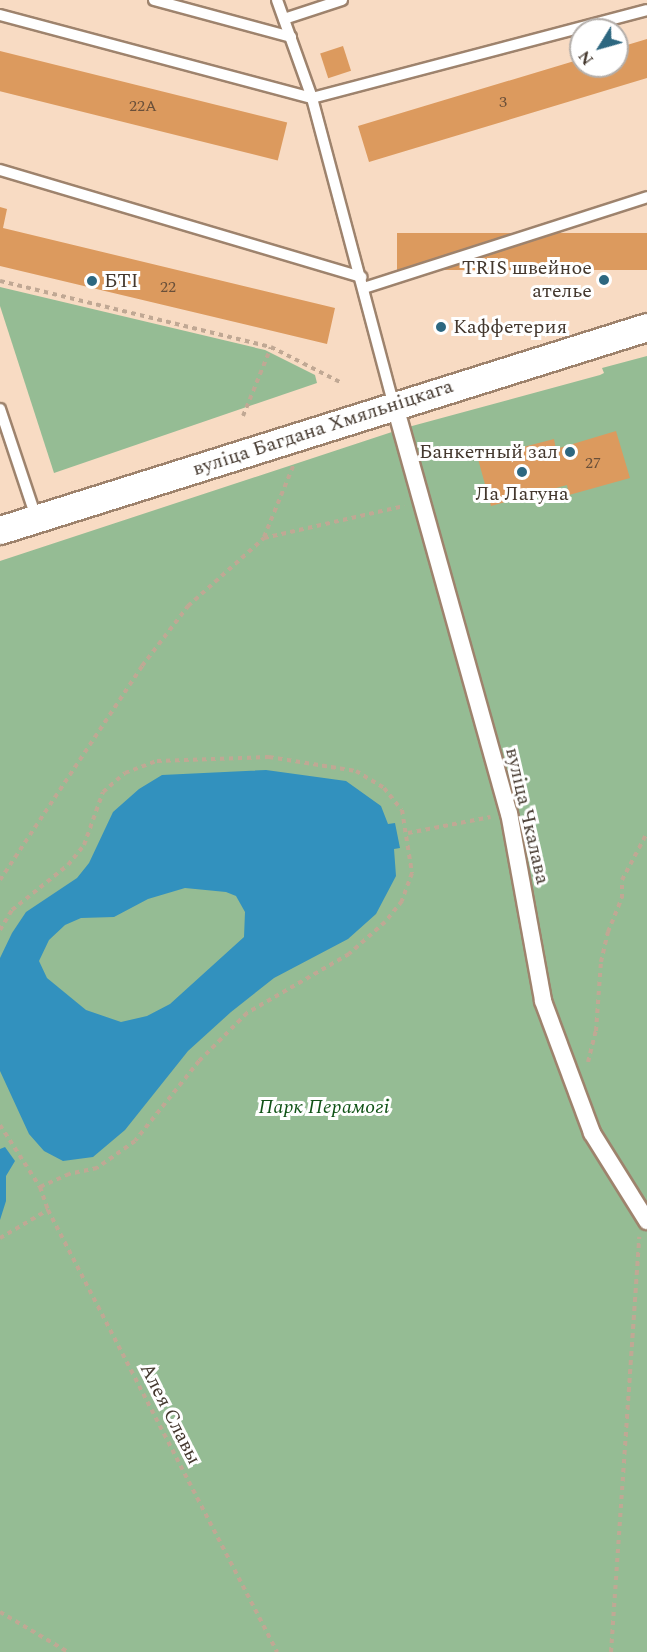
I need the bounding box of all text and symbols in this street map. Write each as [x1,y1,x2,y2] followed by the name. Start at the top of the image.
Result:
[569,18,629,78] north arrow
[573,45,600,70] text: N
[499,92,507,112] house number: 3
[129,96,157,116] house number: 22А
[462,256,592,303] place label: TRIS швейное ателье
[104,269,139,293] place label: БТІ
[597,273,611,287] marker: TRIS швейное ателье
[85,274,99,288] marker: БТІ
[160,277,176,297] house number: 22
[453,315,567,339] place label: Каффетерия
[434,320,448,334] marker: Каффетерия
[190,374,456,482] street label: вуліца Багдана Хмяльніцкага
[419,440,558,464] place label: Банкетный зал
[563,445,577,459] marker: Банкетный зал
[585,453,601,473] house number: 27
[515,465,529,479] marker: Ла Лагуна
[475,482,569,506] place label: Ла Лагуна
[500,745,554,887] street label: вуліца Чкалава
[258,1095,390,1119] park label: Парк Перамогі
[134,1359,206,1469] street label: Алея Славы

